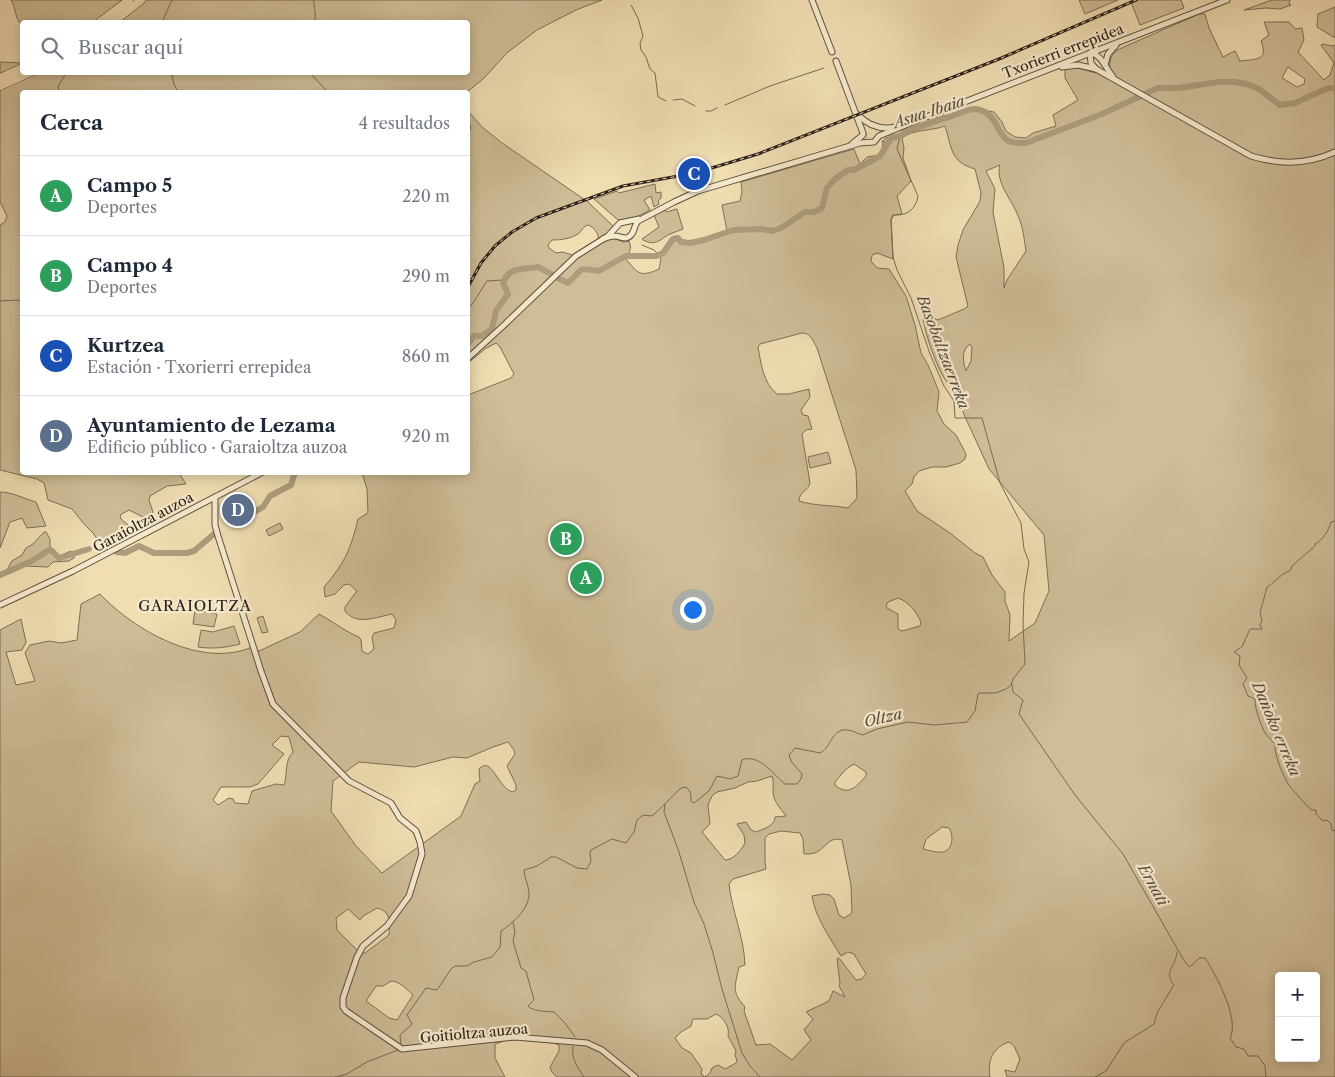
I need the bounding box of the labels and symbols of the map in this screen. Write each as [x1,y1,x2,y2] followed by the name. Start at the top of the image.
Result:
[1000,19,1127,82] street label: Txorierri errepidea
[889,91,967,133] water label: Asua Ibaia
[678,155,710,193] pin: C
[913,291,974,412] water label: Basobaltzaerreka
[90,488,197,556] street label: Garaioltza auzoa
[222,491,254,529] pin: D
[550,520,582,558] pin: B
[570,559,602,597] pin: A
[138,596,252,615] district label: GARAIOLTZA
[680,597,706,623] your location
[1248,678,1305,779] water label: Dañoko erreka
[862,704,904,731] water label: Oltza
[1134,860,1173,910] water label: Ernati
[419,1019,529,1047] street label: Goitioltza auzoa

